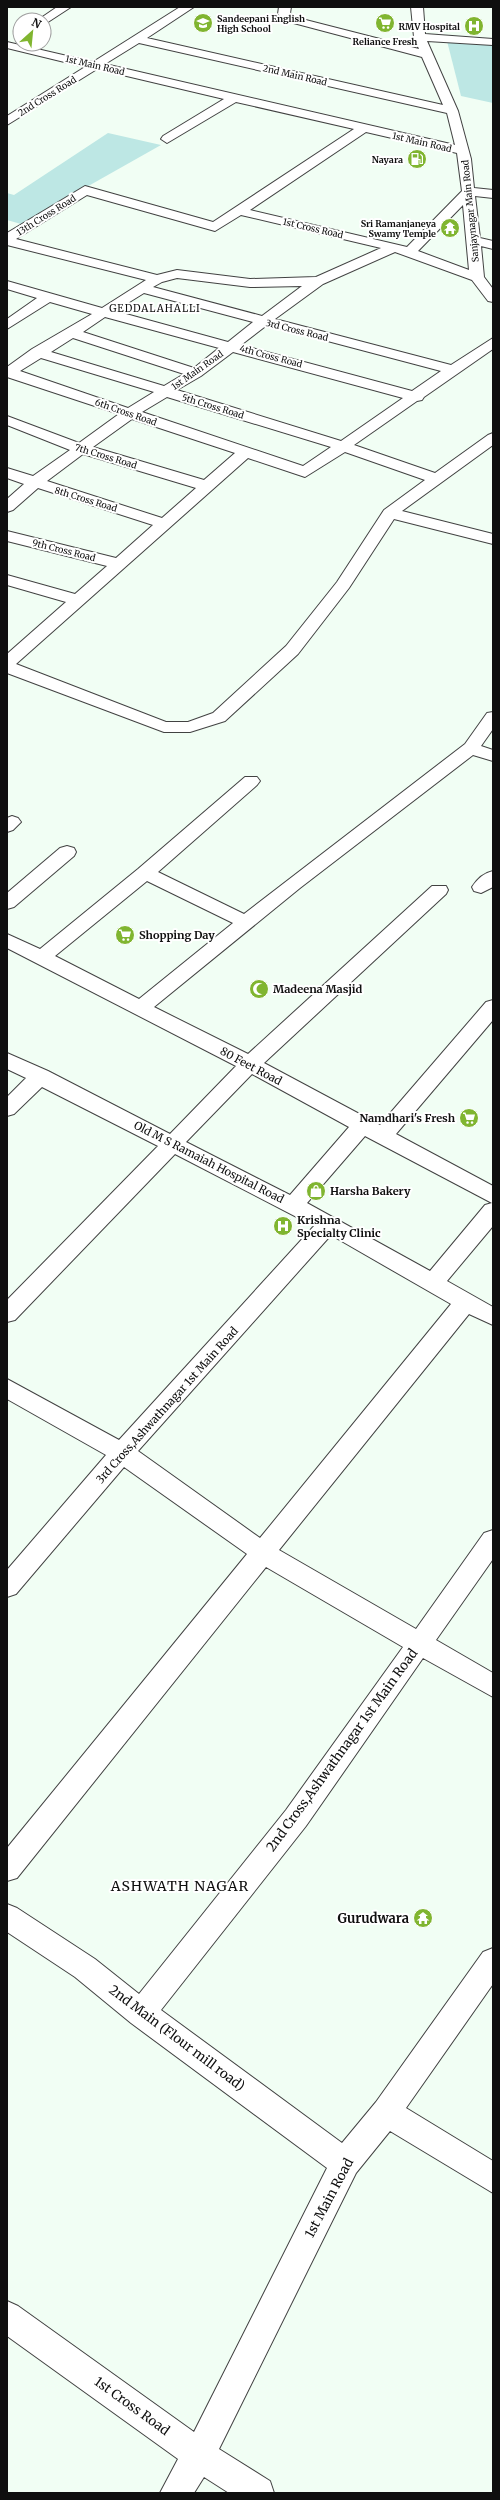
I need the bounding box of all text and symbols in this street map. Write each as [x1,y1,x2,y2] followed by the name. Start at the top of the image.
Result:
[12,12,52,52] north arrow
[192,12,214,34] school or university icon: Sandeepani English High School
[374,12,396,34] supermarket icon: Reliance Fresh
[217,13,305,34] place label: Sandeepani English High School
[29,15,44,31] text: N
[463,15,485,37] hospital icon: RMV Hospital
[398,21,460,32] place label: RMV Hospital
[353,36,417,47] place label: Reliance Fresh
[64,53,126,77] street label: 1st Main Road
[262,62,329,88] street label: 2nd Main Road
[16,73,79,118] street label: 2nd Cross Road
[391,130,453,154] street label: 1st Main Road
[406,148,428,170] fuel station icon: Nayara
[372,154,403,165] place label: Nayara
[459,159,481,263] street label: Sanjaynagar Main Road
[14,192,78,238] street label: 13th Cross Road
[282,216,345,240] street label: 1st Cross Road
[439,217,461,239] temple icon: Sri Ramanjaneya Swamy Temple
[361,218,436,239] place label: Sri Ramanjaneya Swamy Temple
[109,302,201,315] district label: GEDDALAHALLI
[265,317,330,343] street label: 3rd Cross Road
[238,342,304,370] street label: 4th Cross Road
[169,348,225,392] street label: 1st Main Road
[181,391,246,421] street label: 5th Cross Road
[94,396,159,428] street label: 6th Cross Road
[74,441,139,471] street label: 7th Cross Road
[54,484,119,514] street label: 8th Cross Road
[31,537,97,563] street label: 9th Cross Road
[114,924,136,946] supermarket icon: Shopping Day
[139,928,215,942] place label: Shopping Day
[248,978,270,1000] mosque icon: Madeena Masjid
[273,982,362,996] place label: Madeena Masjid
[218,1044,285,1088] street label: 80 Feet Road
[458,1107,480,1129] supermarket icon: Namdhari's Fresh
[359,1111,456,1125] place label: Namdhari's Fresh
[132,1118,287,1206] street label: Old M S Ramaiah Hospital Road
[305,1180,327,1202] shop icon: Harsha Bakery
[330,1184,411,1198] place label: Harsha Bakery
[297,1213,381,1240] place label: Krishna Specialty Clinic
[272,1215,294,1237] hospital icon: Krishna Specialty Clinic
[93,1324,241,1486] street label: 3rd Cross,Ashwathnagar 1st Main Road
[263,1645,422,1855] street label: 2nd Cross,Ashwathnagar 1st Main Road
[110,1877,249,1895] district label: ASHWATH NAGAR
[412,1907,434,1929] temple icon: Gurudwara
[337,1910,409,1927] place label: Gurudwara
[106,1981,248,2095] street label: 2nd Main (Flour mill road)
[301,2155,357,2241] street label: 1st Main Road
[91,2373,173,2439] street label: 1st Cross Road

